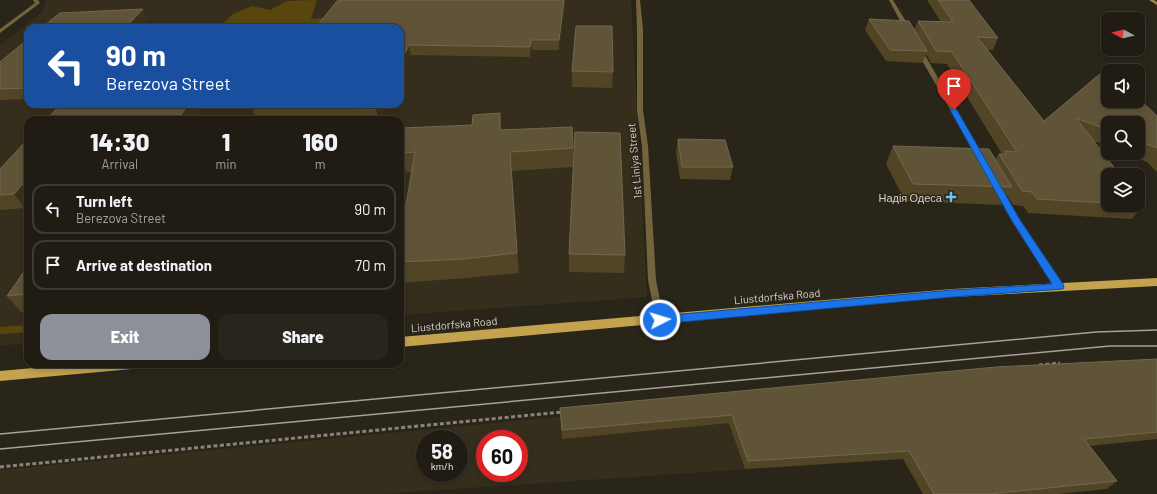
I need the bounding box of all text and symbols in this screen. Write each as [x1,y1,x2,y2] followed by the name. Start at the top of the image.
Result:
[1101,12,1145,56] north arrow
[1101,12,1145,212] map controls
[106,38,166,72] text: 90 m
[40,40,92,92] icon: left
[1101,64,1145,108] button: sound
[937,69,971,110] pin
[106,72,231,94] text: Berezova Street
[943,75,965,97] icon: arrive
[1101,116,1145,160] button: search
[624,123,644,199] street label: 1st Liniya Street
[90,127,149,156] text: 14:30
[222,127,230,156] text: 1
[303,127,338,156] text: 160
[102,156,138,172] text: Arrival
[215,156,237,172] text: min
[315,156,326,172] text: m
[1101,168,1145,212] button: layers
[878,191,943,204] place label: Надія Одеса
[945,191,957,203] marker: Надія Одеса
[76,192,132,210] text: Turn left
[42,198,64,220] icon: left
[354,200,386,218] text: 90 m
[76,210,166,226] text: Berezova Street
[42,254,64,276] icon: arrive
[76,256,212,274] text: Arrive at destination
[355,256,386,274] text: 70 m
[733,286,821,306] street label: Liustdorfska Road
[639,299,681,341] position arrow
[40,314,210,360] button: Exit
[218,314,388,360] button: Share
[410,314,498,334] street label: Liustdorfska Road
[476,430,528,482] speed limit sign: 60
[431,439,453,463] text: 58
[431,460,453,472] text: km/h

